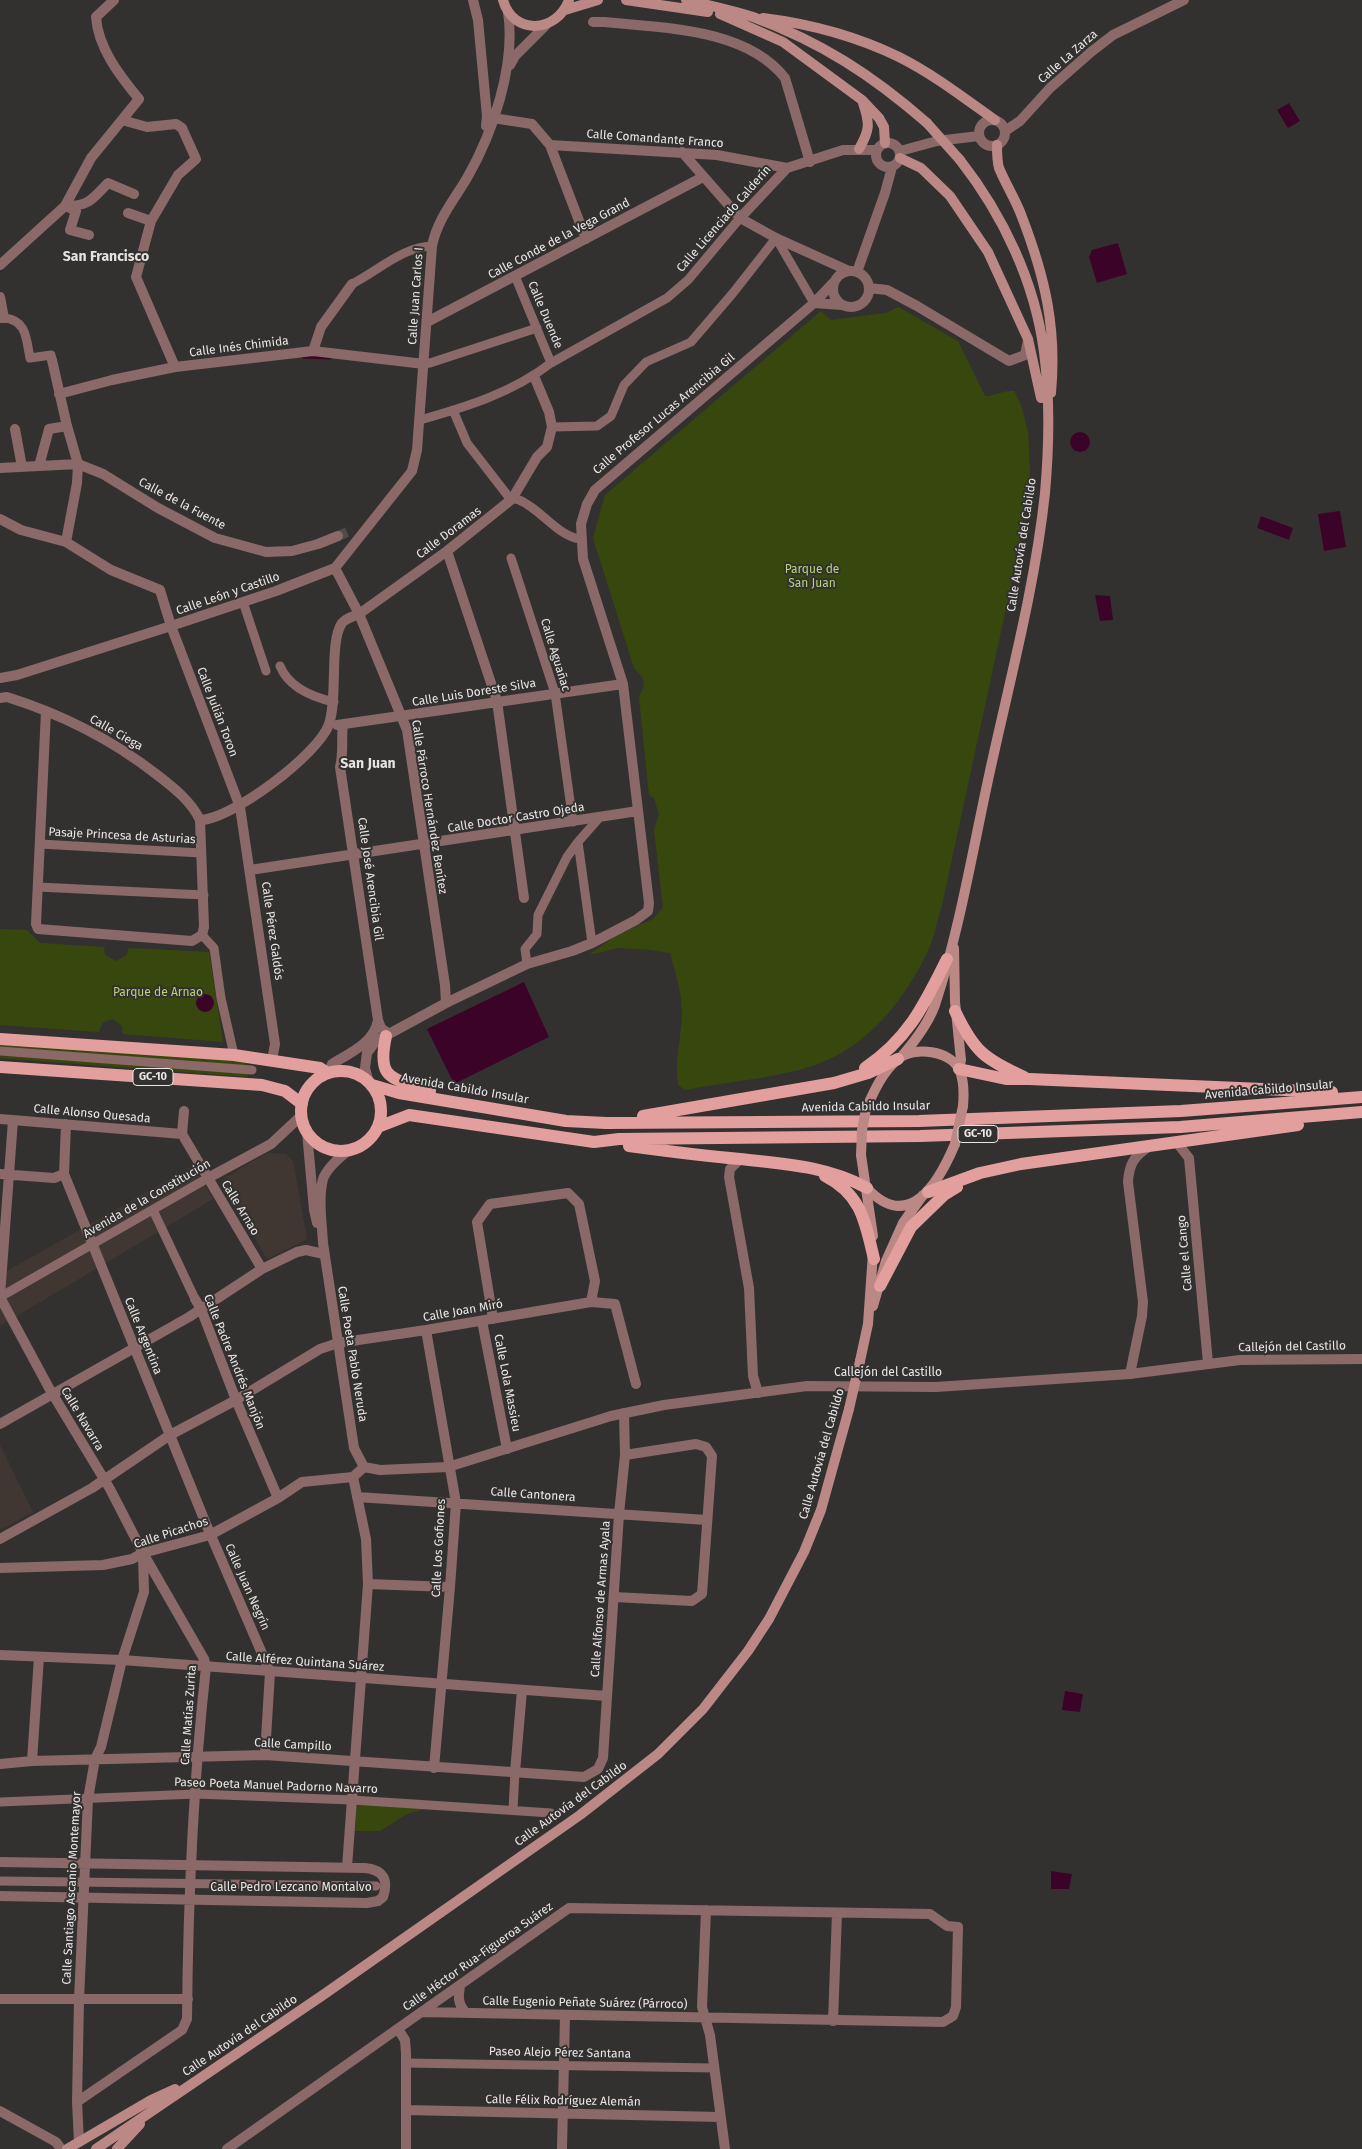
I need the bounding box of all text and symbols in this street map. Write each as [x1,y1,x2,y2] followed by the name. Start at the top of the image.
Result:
[1035,27,1101,87] street label: Calle La Zarza
[586,127,724,151] street label: Calle Comandante Franco
[674,163,774,275] street label: Calle Licenciado Calderín
[486,195,632,283] street label: Calle Conde de la Vega Grand
[405,247,427,345] street label: Calle Juan Carlos I
[63,249,149,265] district label: San Francisco
[524,279,566,351] street label: Calle Duende
[189,334,289,360] street label: Calle Inés Chimida
[590,350,738,478] street label: Calle Profesor Lucas Arencibia Gil
[136,475,228,533] street label: Calle de la Fuente
[1004,477,1040,613] street label: Calle Autovía del Cabildo
[414,504,484,562] street label: Calle Doramas
[785,563,839,591] park label: Parque de San Juan
[174,570,282,618] street label: Calle León y Castillo
[537,617,573,693] street label: Calle Aguañac
[193,665,241,759] street label: Calle Julián Toron
[411,676,537,710] street label: Calle Luis Doreste Silva
[87,712,145,754] street label: Calle Ciega
[408,719,450,895] street label: Calle Párroco Hernández Benítez
[340,756,396,772] district label: San Juan
[446,800,586,836] street label: Calle Doctor Castro Ojeda
[354,816,386,942] street label: Calle José Arencibia Gil
[48,825,196,847] street label: Pasaje Princesa de Asturias
[258,881,286,981] street label: Calle Pérez Galdós
[113,986,203,1000] park label: Parque de Arnao
[133,1068,173,1086] road number: GC-10
[400,1071,530,1107] street label: Avenida Cabildo Insular
[1204,1077,1334,1103] street label: Avenida Cabildo Insular
[801,1099,931,1115] street label: Avenida Cabildo Insular
[33,1102,151,1126] street label: Calle Alonso Quesada
[958,1126,998,1142] road number: GC-10
[81,1157,213,1241] street label: Avenida de la Constitución
[218,1178,262,1238] street label: Calle Arnao
[1175,1214,1195,1292] street label: Calle el Cango
[334,1285,370,1423] street label: Calle Poeta Pablo Neruda
[200,1292,268,1432] street label: Calle Padre Andrés Manjón
[121,1295,165,1377] street label: Calle Argentina
[422,1297,504,1325] street label: Calle Joan Miró
[490,1333,524,1433] street label: Calle Lola Massieu
[1238,1339,1346,1355] street label: Callejón del Castillo
[834,1366,942,1380] street label: Callejón del Castillo
[57,1384,107,1454] street label: Calle Navarra
[796,1387,848,1521] street label: Calle Autovía del Cabildo
[490,1485,576,1505] street label: Calle Cantonera
[429,1498,449,1598] street label: Calle Los Gofiones
[132,1514,210,1552] street label: Calle Picachos
[588,1520,614,1678] street label: Calle Alfonso de Armas Ayala
[221,1542,273,1632] street label: Calle Juan Negrín
[225,1649,385,1675] street label: Calle Alférez Quintana Suárez
[178,1664,200,1766] street label: Calle Matías Zurita
[254,1736,332,1754] street label: Calle Campillo
[512,1758,630,1850] street label: Calle Autovía del Cabildo
[174,1775,378,1797] street label: Paseo Poeta Manuel Padorno Navarro
[60,1791,84,1985] street label: Calle Santiago Ascanio Montemayor
[210,1881,372,1895] street label: Calle Pedro Lezcano Montalvo
[400,1899,556,2015] street label: Calle Héctor Rua-Figueroa Suárez
[180,1992,300,2080] street label: Calle Autovía del Cabildo
[482,1994,688,2012] street label: Calle Eugenio Peñate Suárez (Párroco)
[489,2045,631,2061] street label: Paseo Alejo Pérez Santana
[485,2092,641,2110] street label: Calle Félix Rodríguez Alemán

